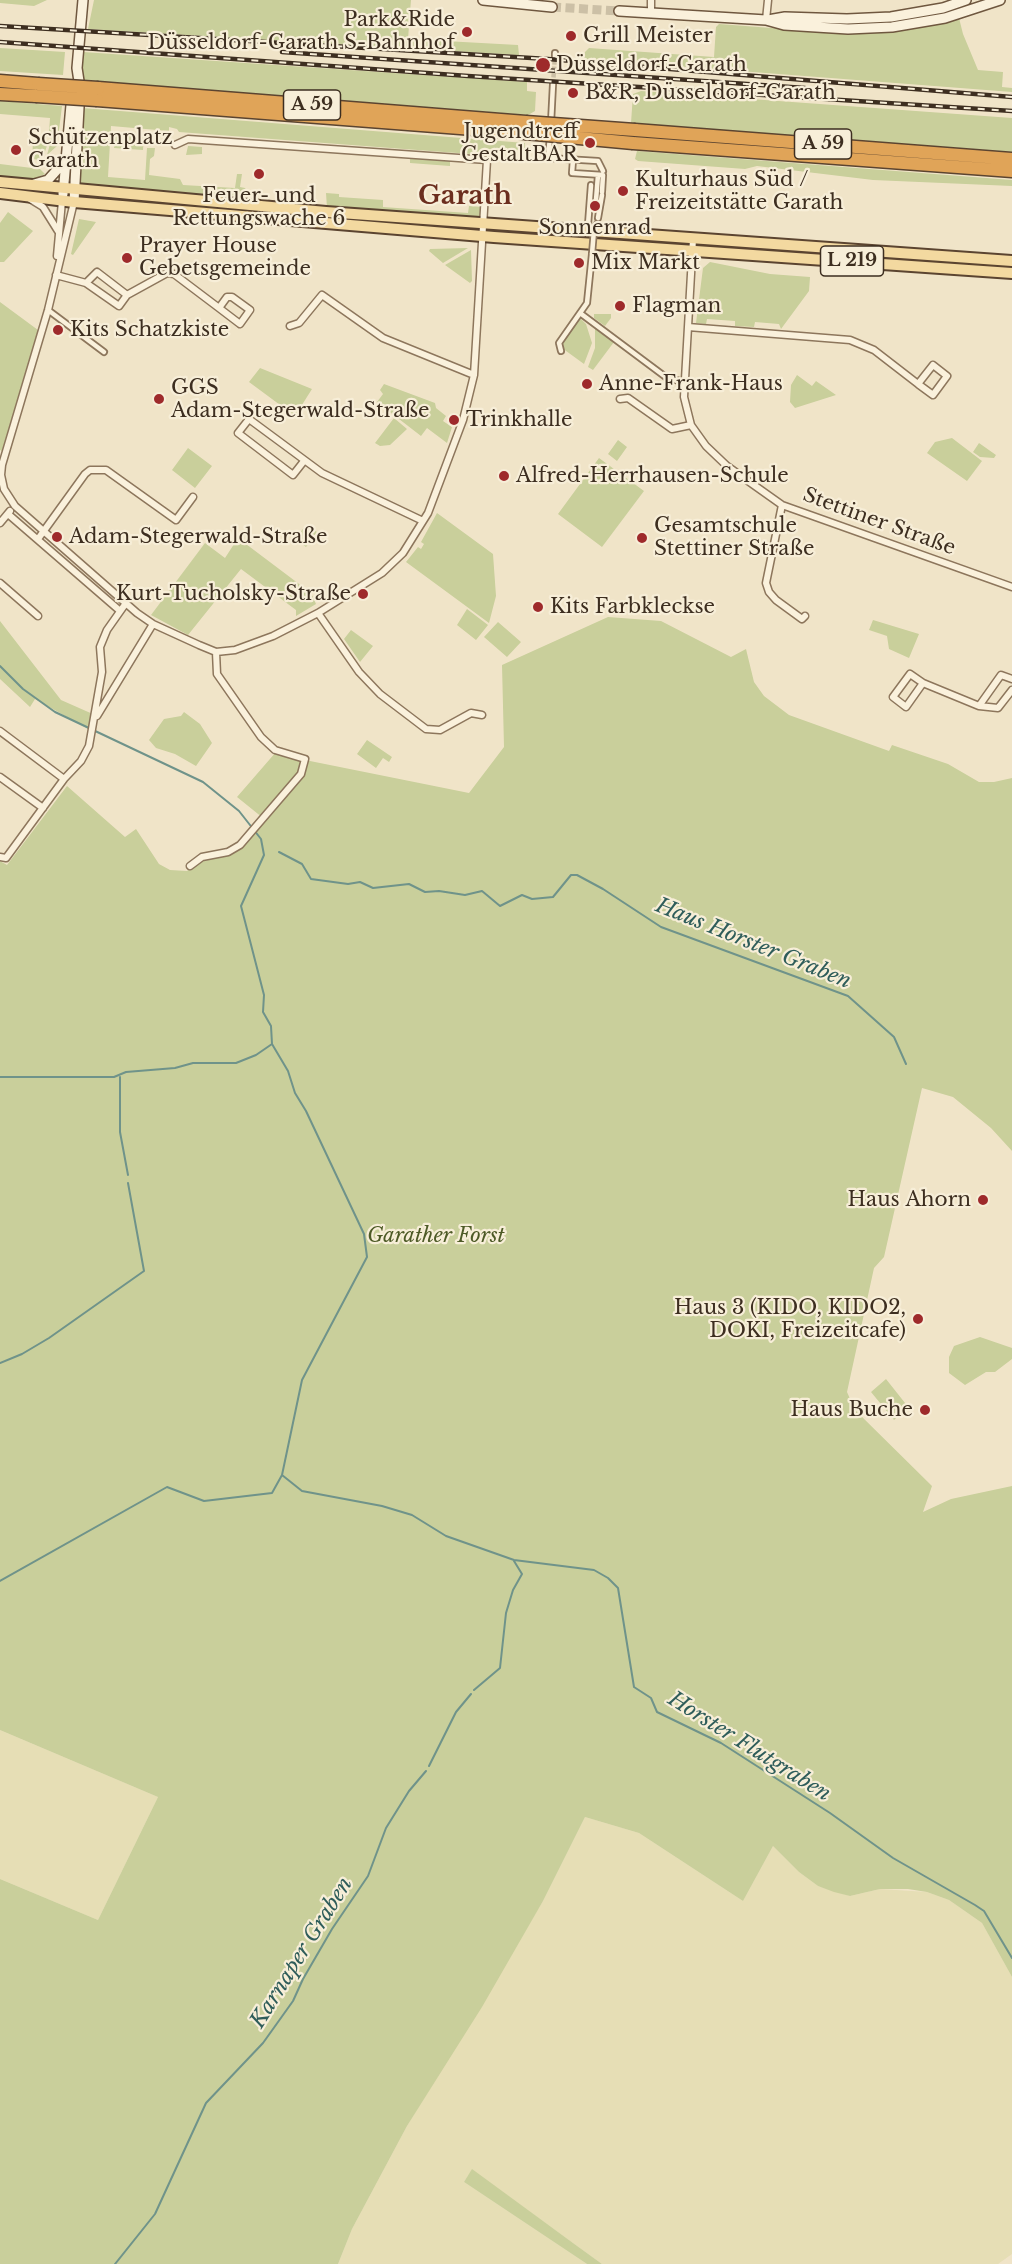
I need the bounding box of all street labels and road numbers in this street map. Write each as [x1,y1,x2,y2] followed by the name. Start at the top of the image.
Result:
[284,90,340,120] road number: A 59
[794,129,852,159] road number: A 59
[820,246,884,276] road number: L 219
[800,483,958,561] street label: Stettiner Straße

